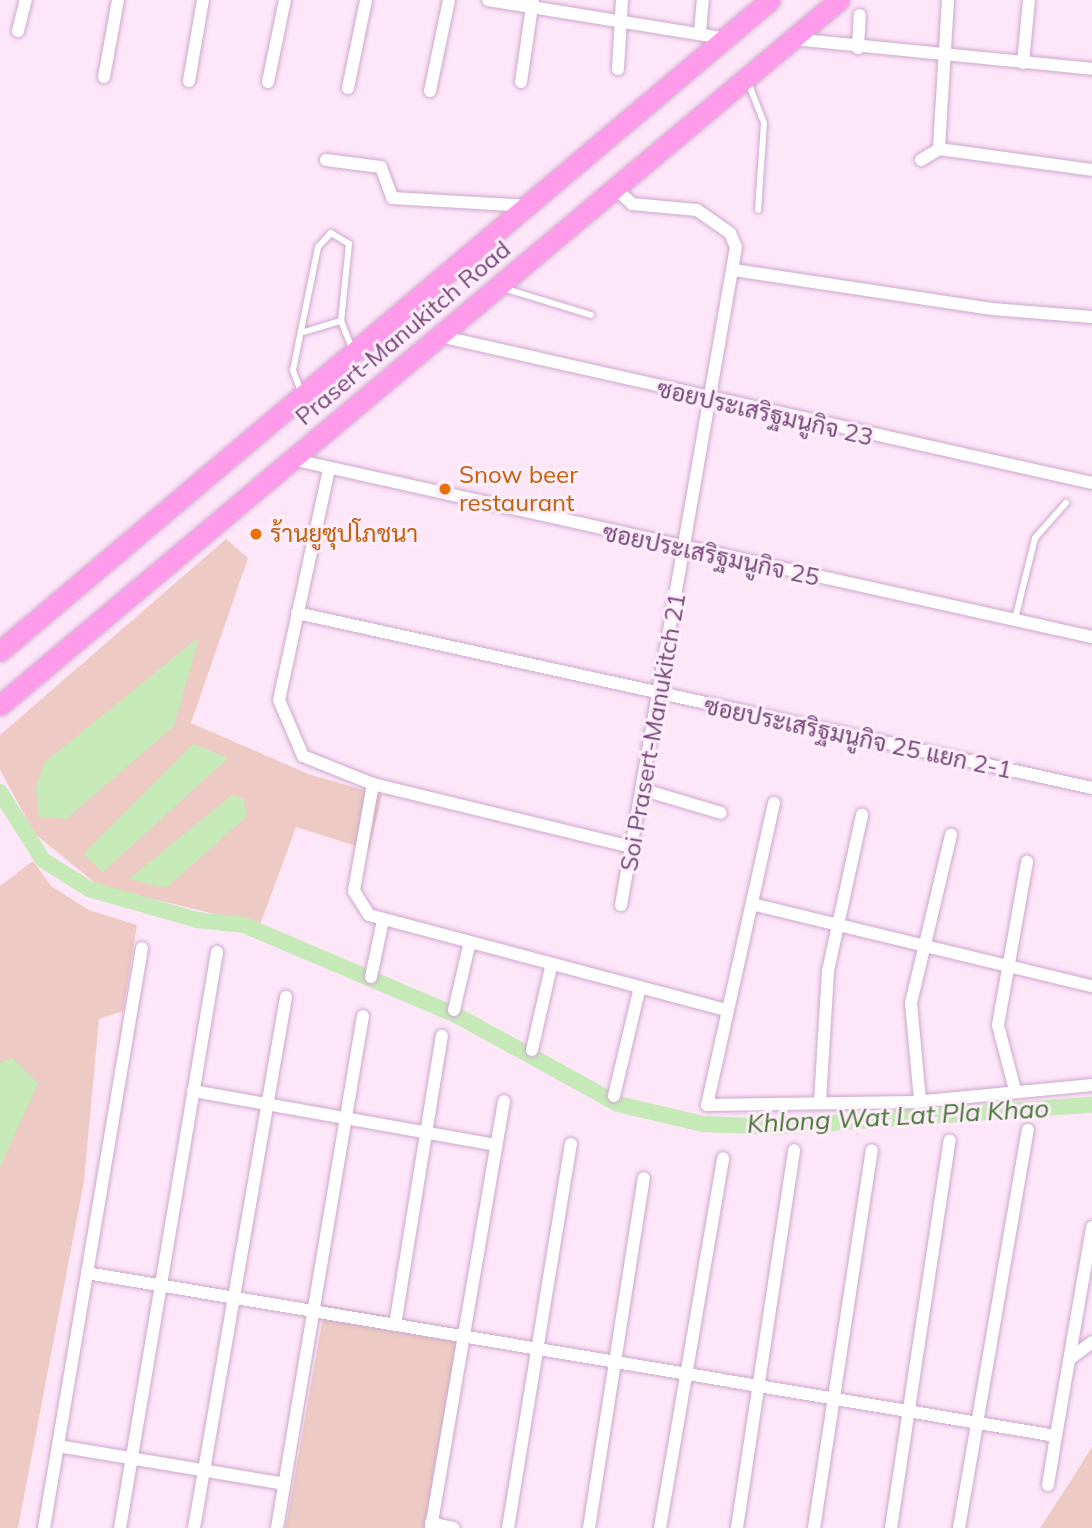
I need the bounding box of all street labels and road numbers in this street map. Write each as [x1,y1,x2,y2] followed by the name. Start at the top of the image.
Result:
[290,235,516,431] street label: Prasert-Manukitch Road
[654,374,876,452] street label: ซอยประเสริฐมนูกิจ 23
[600,518,822,592] street label: ซอยประเสริฐมนูกิจ 25
[614,591,692,873] street label: Soi Prasert-Manukitch 21
[701,691,1015,785] street label: ซอยประเสริฐมนูกิจ 25 แยก 2-1

